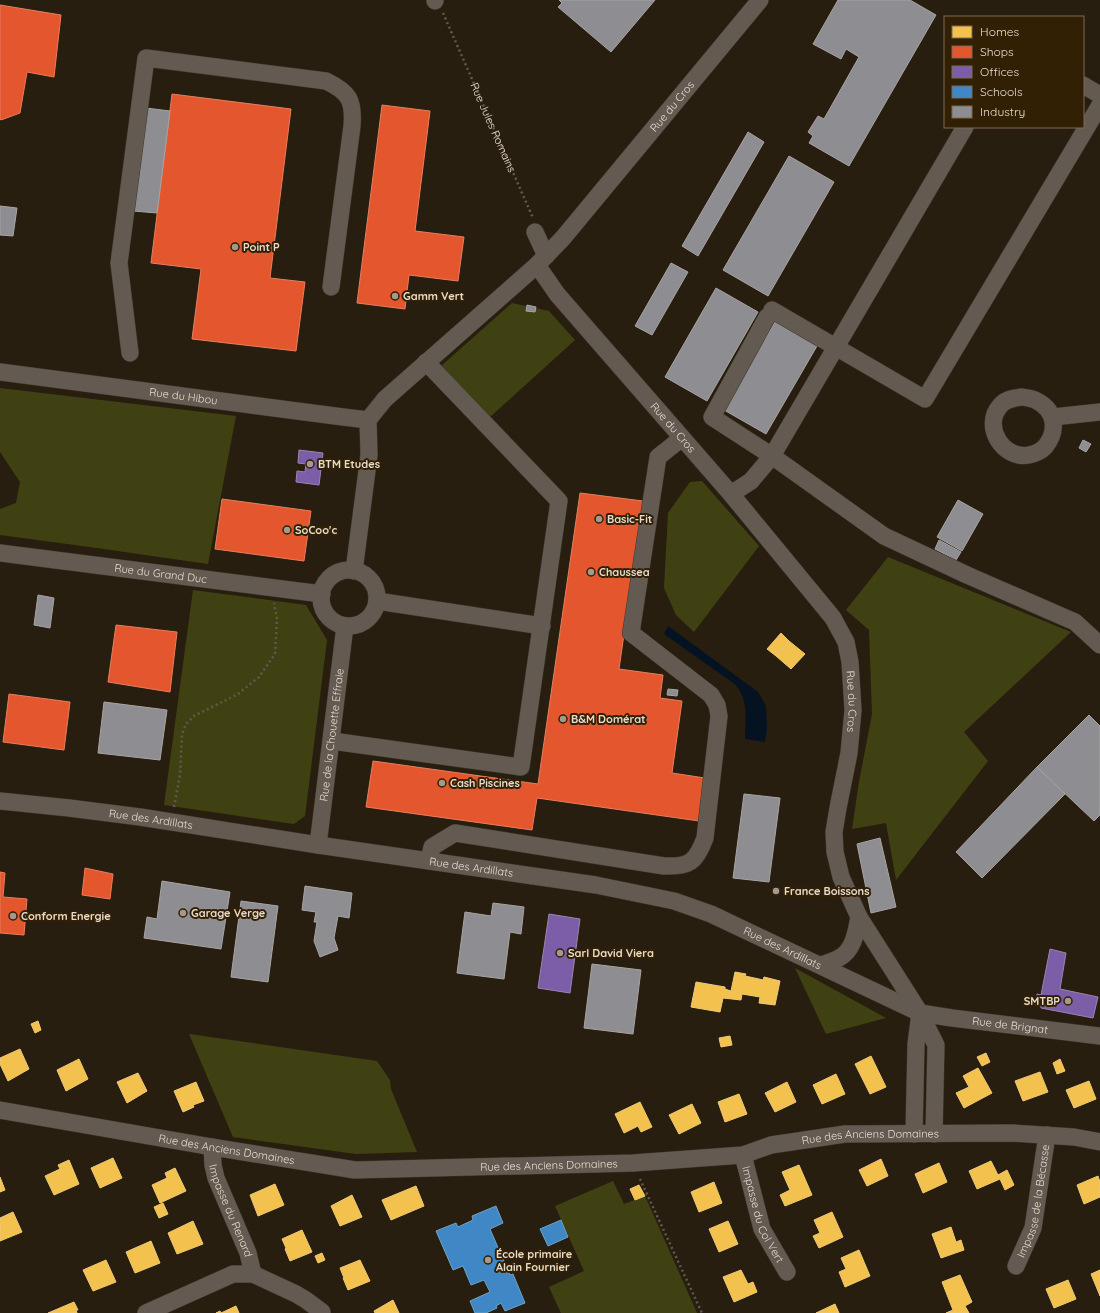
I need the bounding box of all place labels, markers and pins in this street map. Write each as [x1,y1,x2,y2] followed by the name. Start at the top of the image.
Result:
[243,240,280,254] place label: Point P
[230,242,240,252] marker: Point P
[403,289,464,303] place label: Gamm Vert
[390,291,400,301] marker: Gamm Vert
[318,457,380,471] place label: BTM Etudes
[305,459,315,469] marker: BTM Etudes
[607,512,652,526] place label: Basic-Fit
[594,514,604,524] marker: Basic-Fit
[295,523,337,537] place label: SoCoo'c
[282,525,292,535] marker: SoCoo'c
[599,565,650,579] place label: Chaussea
[586,567,596,577] marker: Chaussea
[571,712,646,726] place label: B&M Domérat
[558,714,568,724] marker: B&M Domérat
[450,776,520,790] place label: Cash Piscines
[437,778,447,788] marker: Cash Piscines
[784,884,869,898] place label: France Boissons
[771,886,781,896] marker: France Boissons
[191,906,266,920] place label: Garage Verge
[178,908,188,918] marker: Garage Verge
[21,909,111,923] place label: Conform Energie
[8,911,18,921] marker: Conform Energie
[568,946,654,960] place label: Sarl David Viera
[555,948,565,958] marker: Sarl David Viera
[1024,994,1060,1008] place label: SMTBP
[1063,996,1073,1006] marker: SMTBP
[496,1247,573,1274] place label: École primaire Alain Fournier
[483,1255,493,1265] marker: École primaire Alain Fournier

